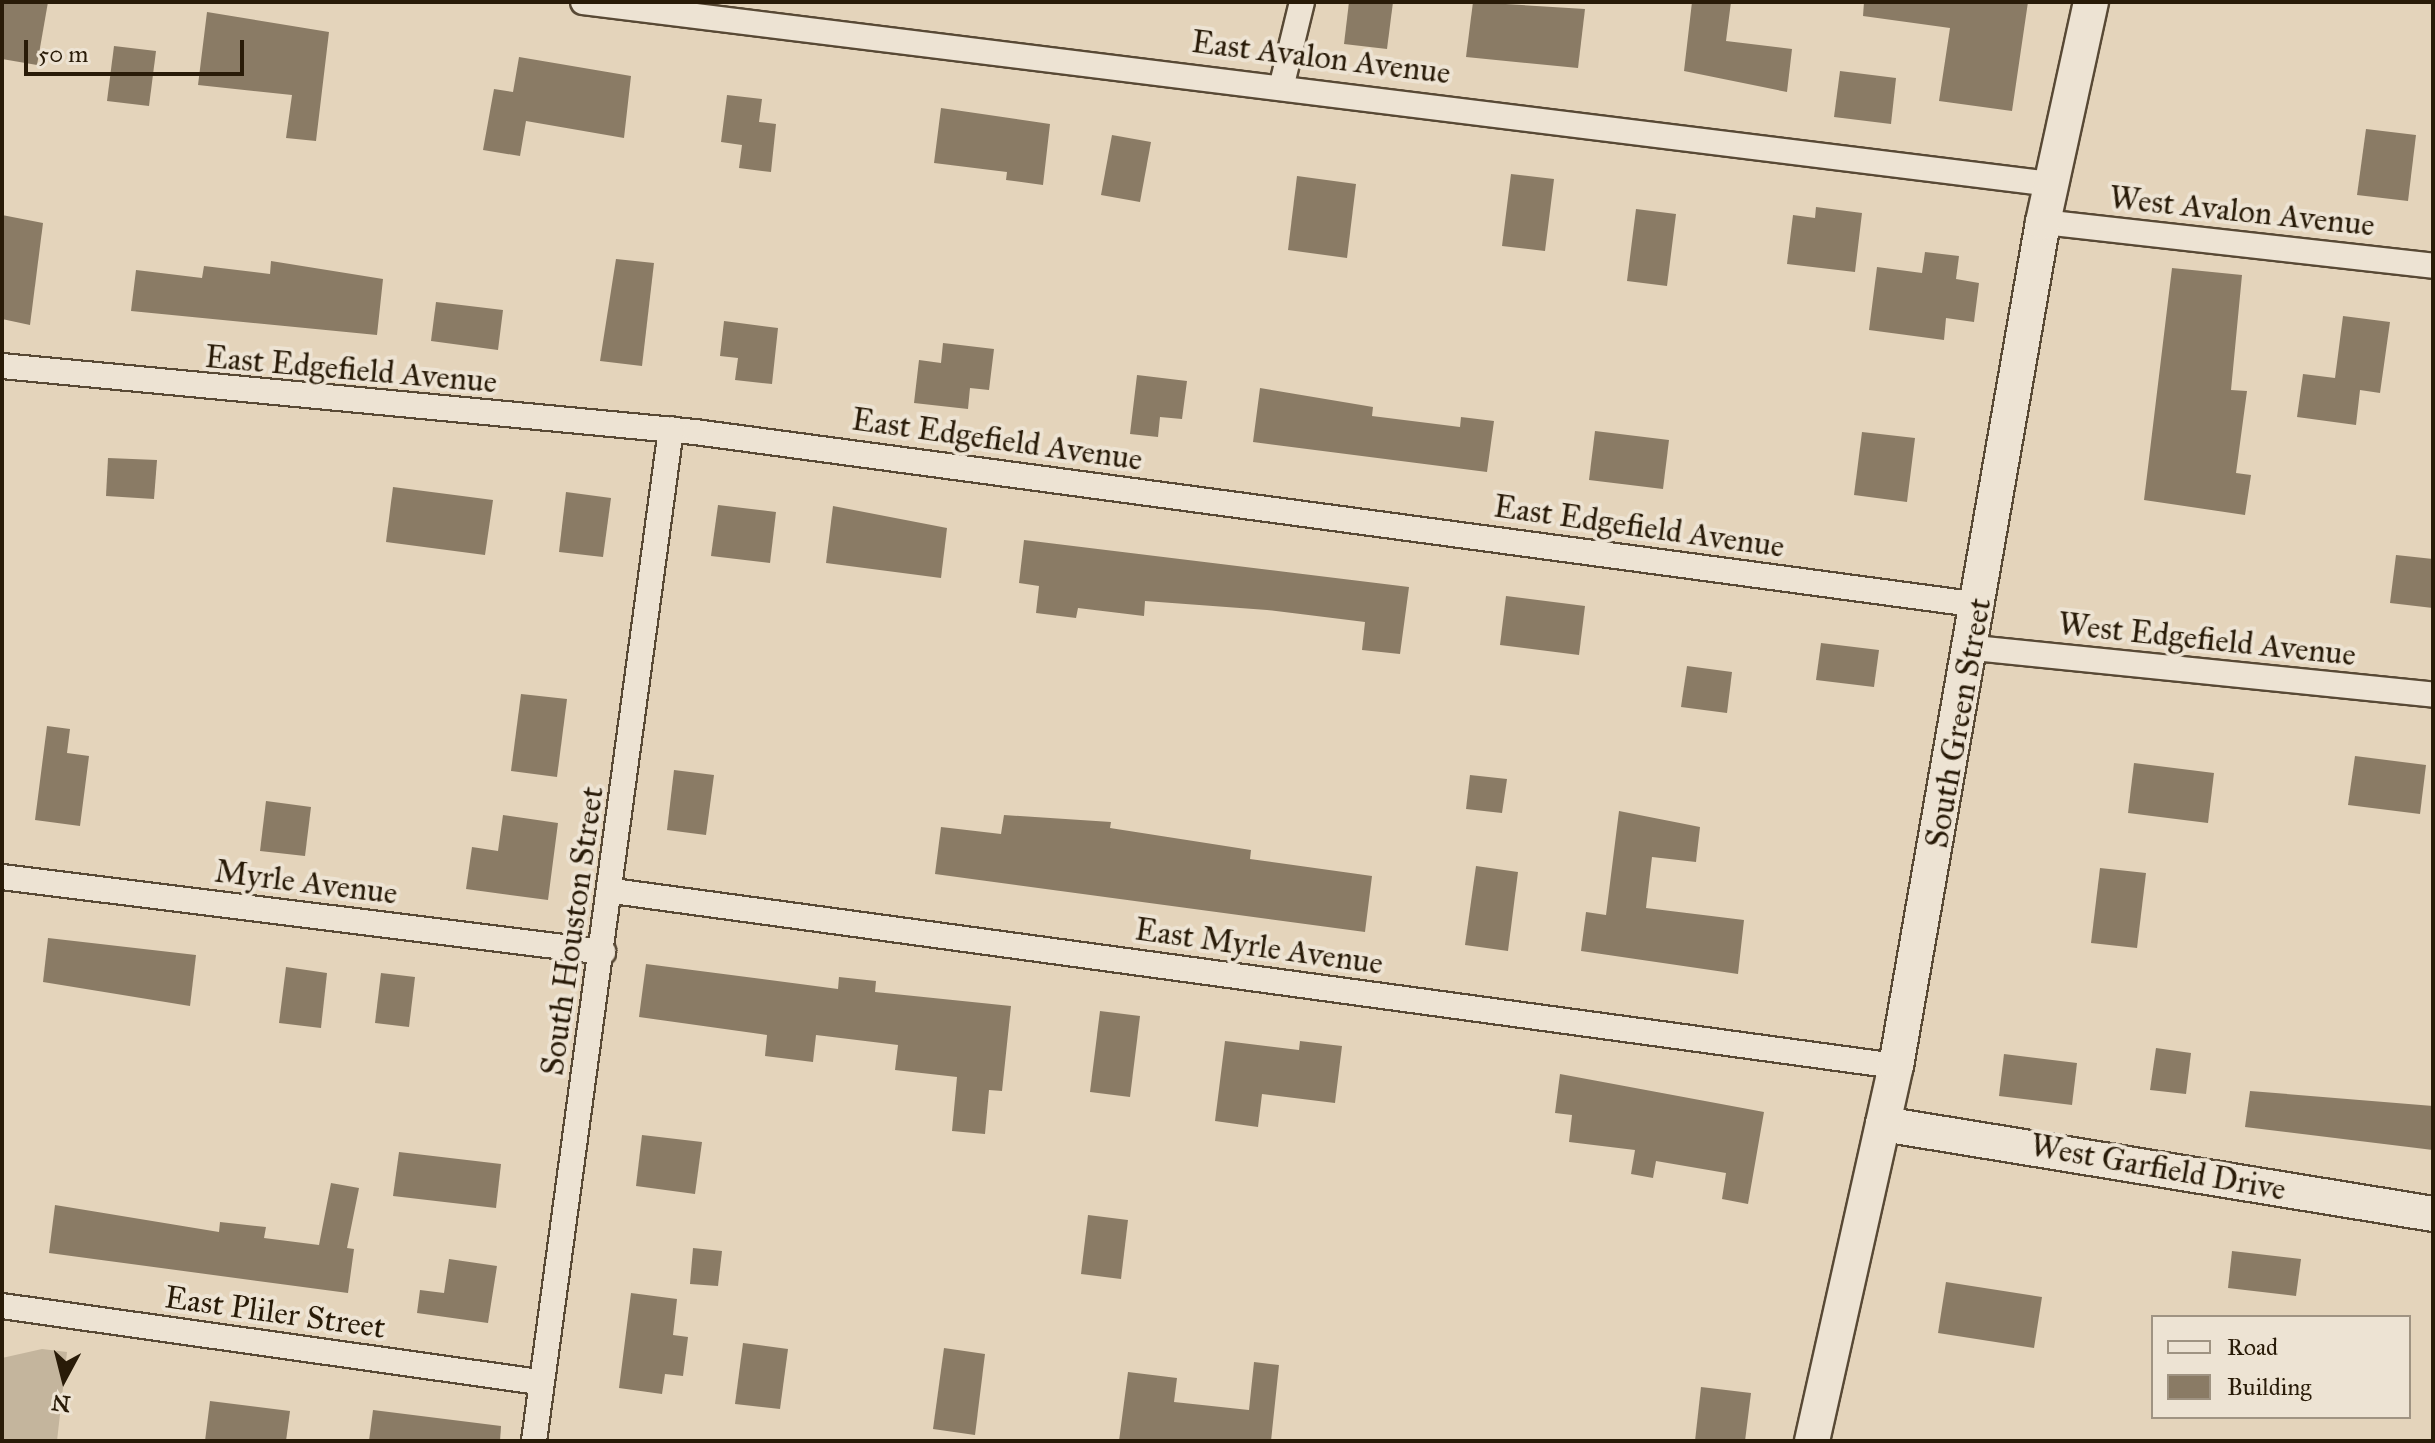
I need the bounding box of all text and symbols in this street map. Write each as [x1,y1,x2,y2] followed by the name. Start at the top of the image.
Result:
[1189,23,1453,93] street label: East Avalon Avenue
[28,24,248,74] scale bar
[38,39,88,69] text: 50 m
[2107,179,2377,245] street label: West Avalon Avenue
[203,338,499,402] street label: East Edgefield Avenue
[849,401,1145,479] street label: East Edgefield Avenue
[1491,488,1787,566] street label: East Edgefield Avenue
[1918,595,2000,851] street label: South Green Street
[2056,605,2358,675] street label: West Edgefield Avenue
[534,784,612,1078] street label: South Houston Street
[212,853,400,913] street label: Myrle Avenue
[1132,911,1386,983] street label: East Myrle Avenue
[2027,1127,2289,1209] street label: West Garfield Drive
[162,1279,388,1347] street label: East Pliler Street
[2151,1315,2411,1419] legend
[2227,1332,2278,1362] text: Road
[24,1339,104,1419] north arrow
[2227,1372,2312,1402] text: Building
[50,1389,72,1418] text: N

